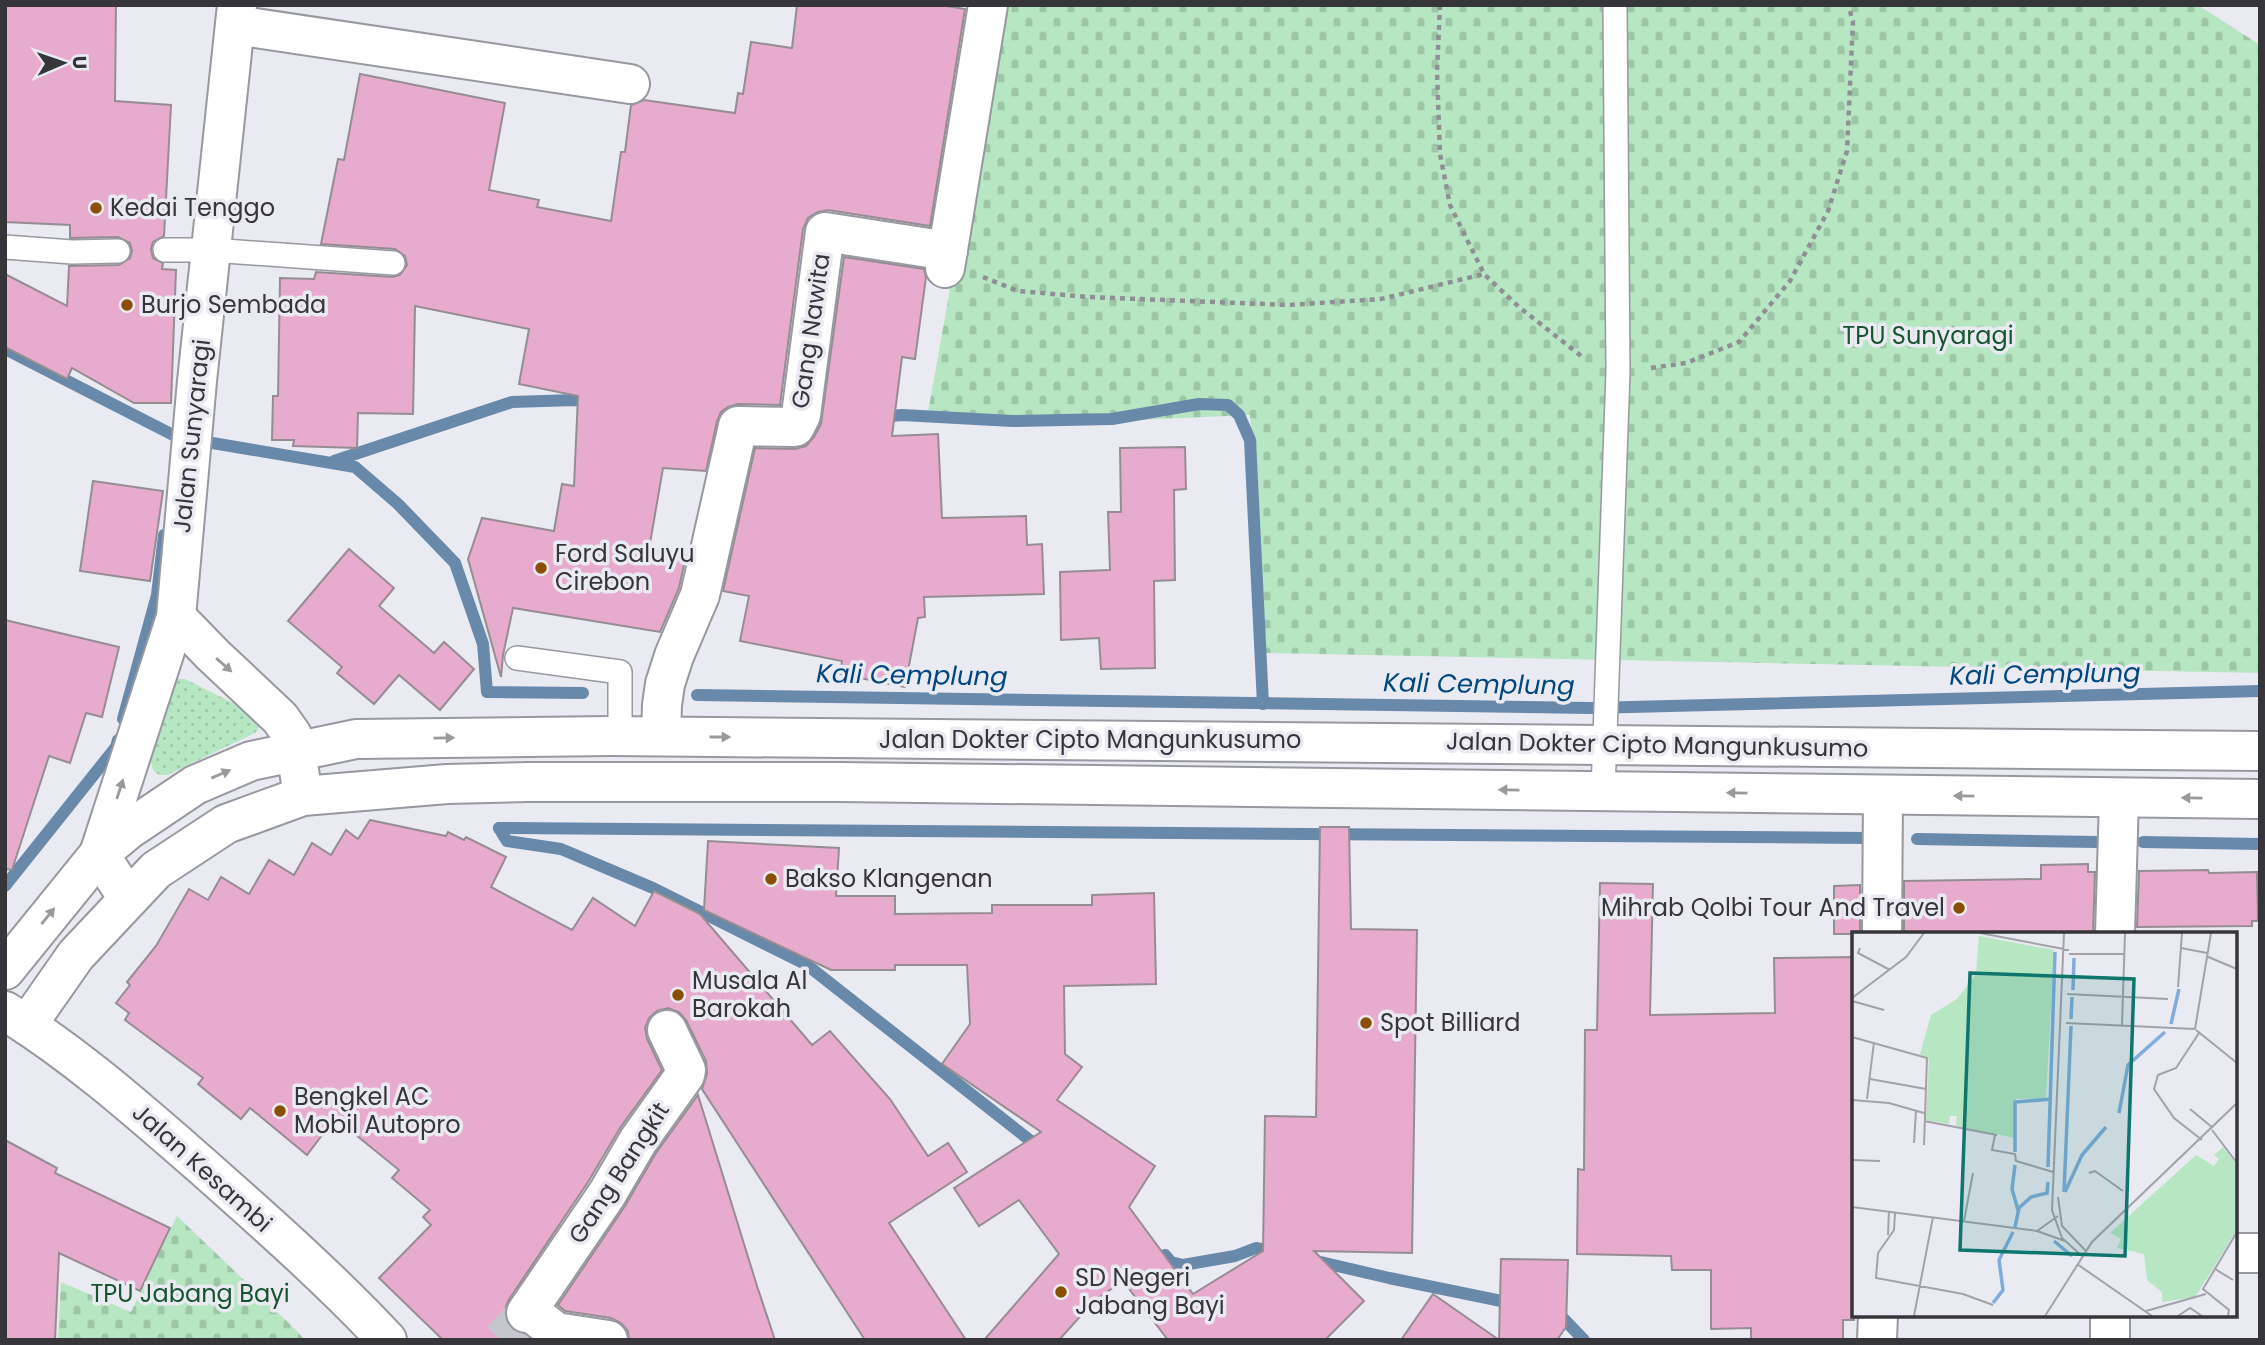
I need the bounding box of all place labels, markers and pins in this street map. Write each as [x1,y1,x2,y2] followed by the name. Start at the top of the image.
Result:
[110,191,275,224] place label: Kedai Tenggo
[88,200,104,216] marker: Kedai Tenggo
[141,288,326,321] place label: Burjo Sembada
[119,297,135,313] marker: Burjo Sembada
[555,537,695,598] place label: Ford Saluyu Cirebon
[533,560,549,576] marker: Ford Saluyu Cirebon
[785,862,993,895] place label: Bakso Klangenan
[763,871,779,887] marker: Bakso Klangenan
[1601,891,1945,924] place label: Mihrab Qolbi Tour And Travel
[1951,900,1967,916] marker: Mihrab Qolbi Tour And Travel
[692,964,807,1025] place label: Musala Al Barokah
[670,987,686,1003] marker: Musala Al Barokah
[1380,1006,1521,1039] place label: Spot Billiard
[1358,1015,1374,1031] marker: Spot Billiard
[294,1080,461,1141] place label: Bengkel AC Mobil Autopro
[272,1103,288,1119] marker: Bengkel AC Mobil Autopro
[1075,1261,1225,1322] place label: SD Negeri Jabang Bayi
[1053,1284,1069,1300] marker: SD Negeri Jabang Bayi

